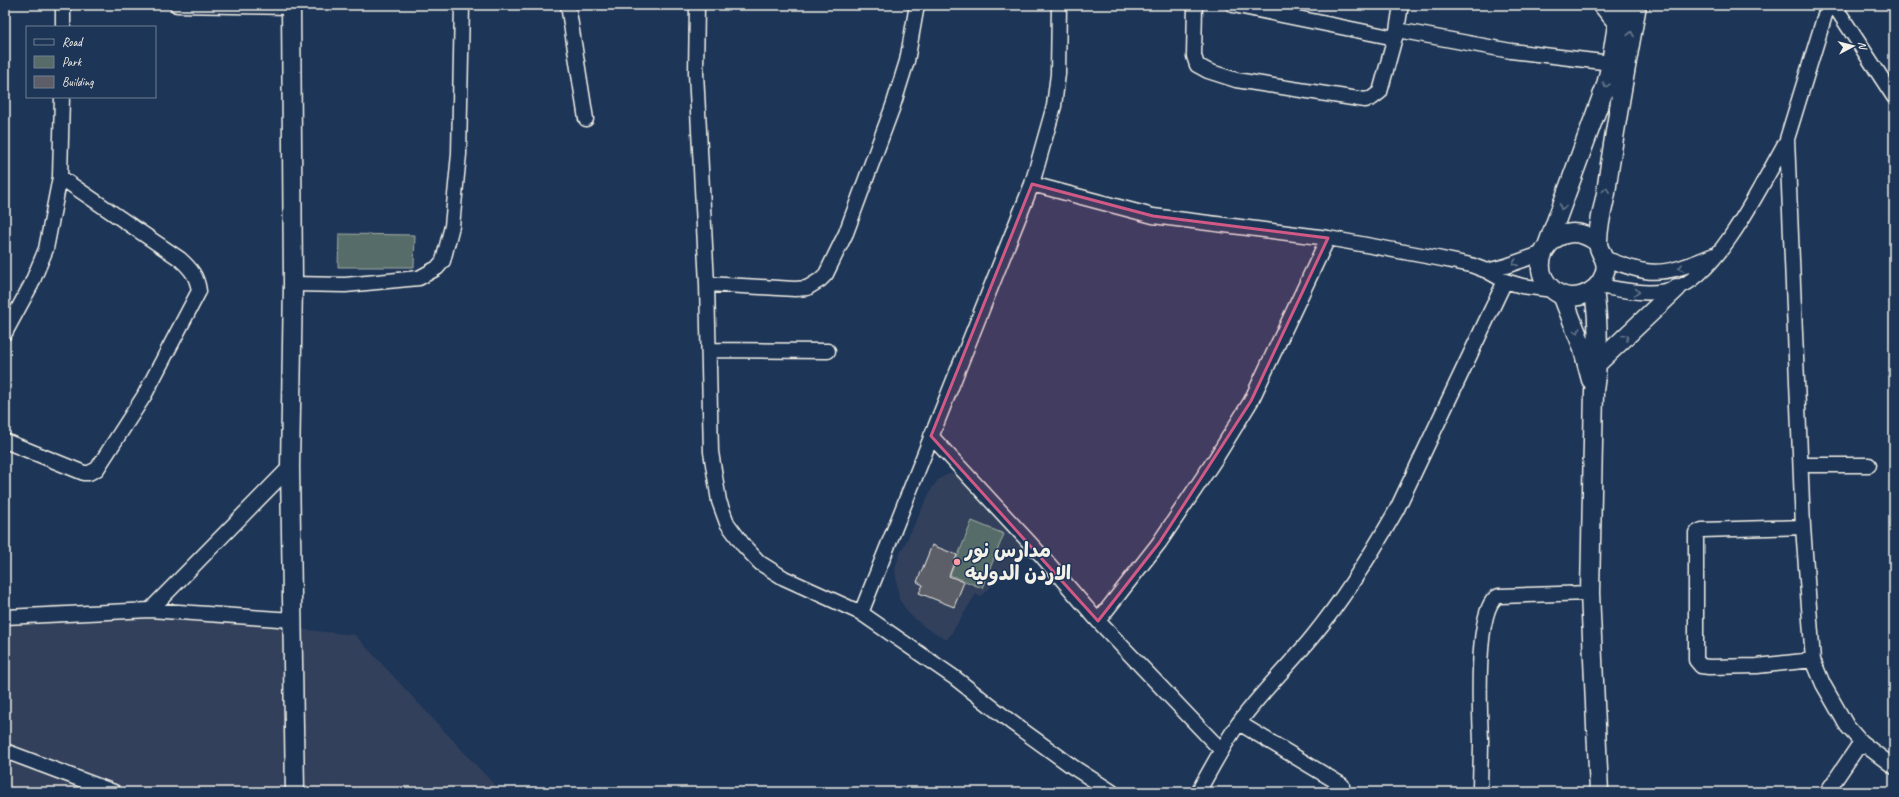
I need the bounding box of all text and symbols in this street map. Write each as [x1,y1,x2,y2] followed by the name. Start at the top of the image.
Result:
[26,26,156,98] legend
[1833,26,1873,66] north arrow
[1627,31,1635,37] one-way arrow
[62,34,84,50] text: Road
[1856,41,1871,51] text: N
[62,54,83,70] text: Park
[62,74,94,90] text: Building
[1602,81,1611,88] one-way arrow
[1601,187,1610,193] one-way arrow
[1559,204,1567,211] one-way arrow
[1512,258,1519,266] one-way arrow
[1678,263,1685,271] one-way arrow
[1634,287,1640,296] one-way arrow
[1573,328,1581,335] one-way arrow
[1621,334,1629,341] one-way arrow
[964,538,1071,586] place label: مدارس نور الاردن الدوليه
[952,557,962,567] marker: مدارس نور الاردن الدوليه

